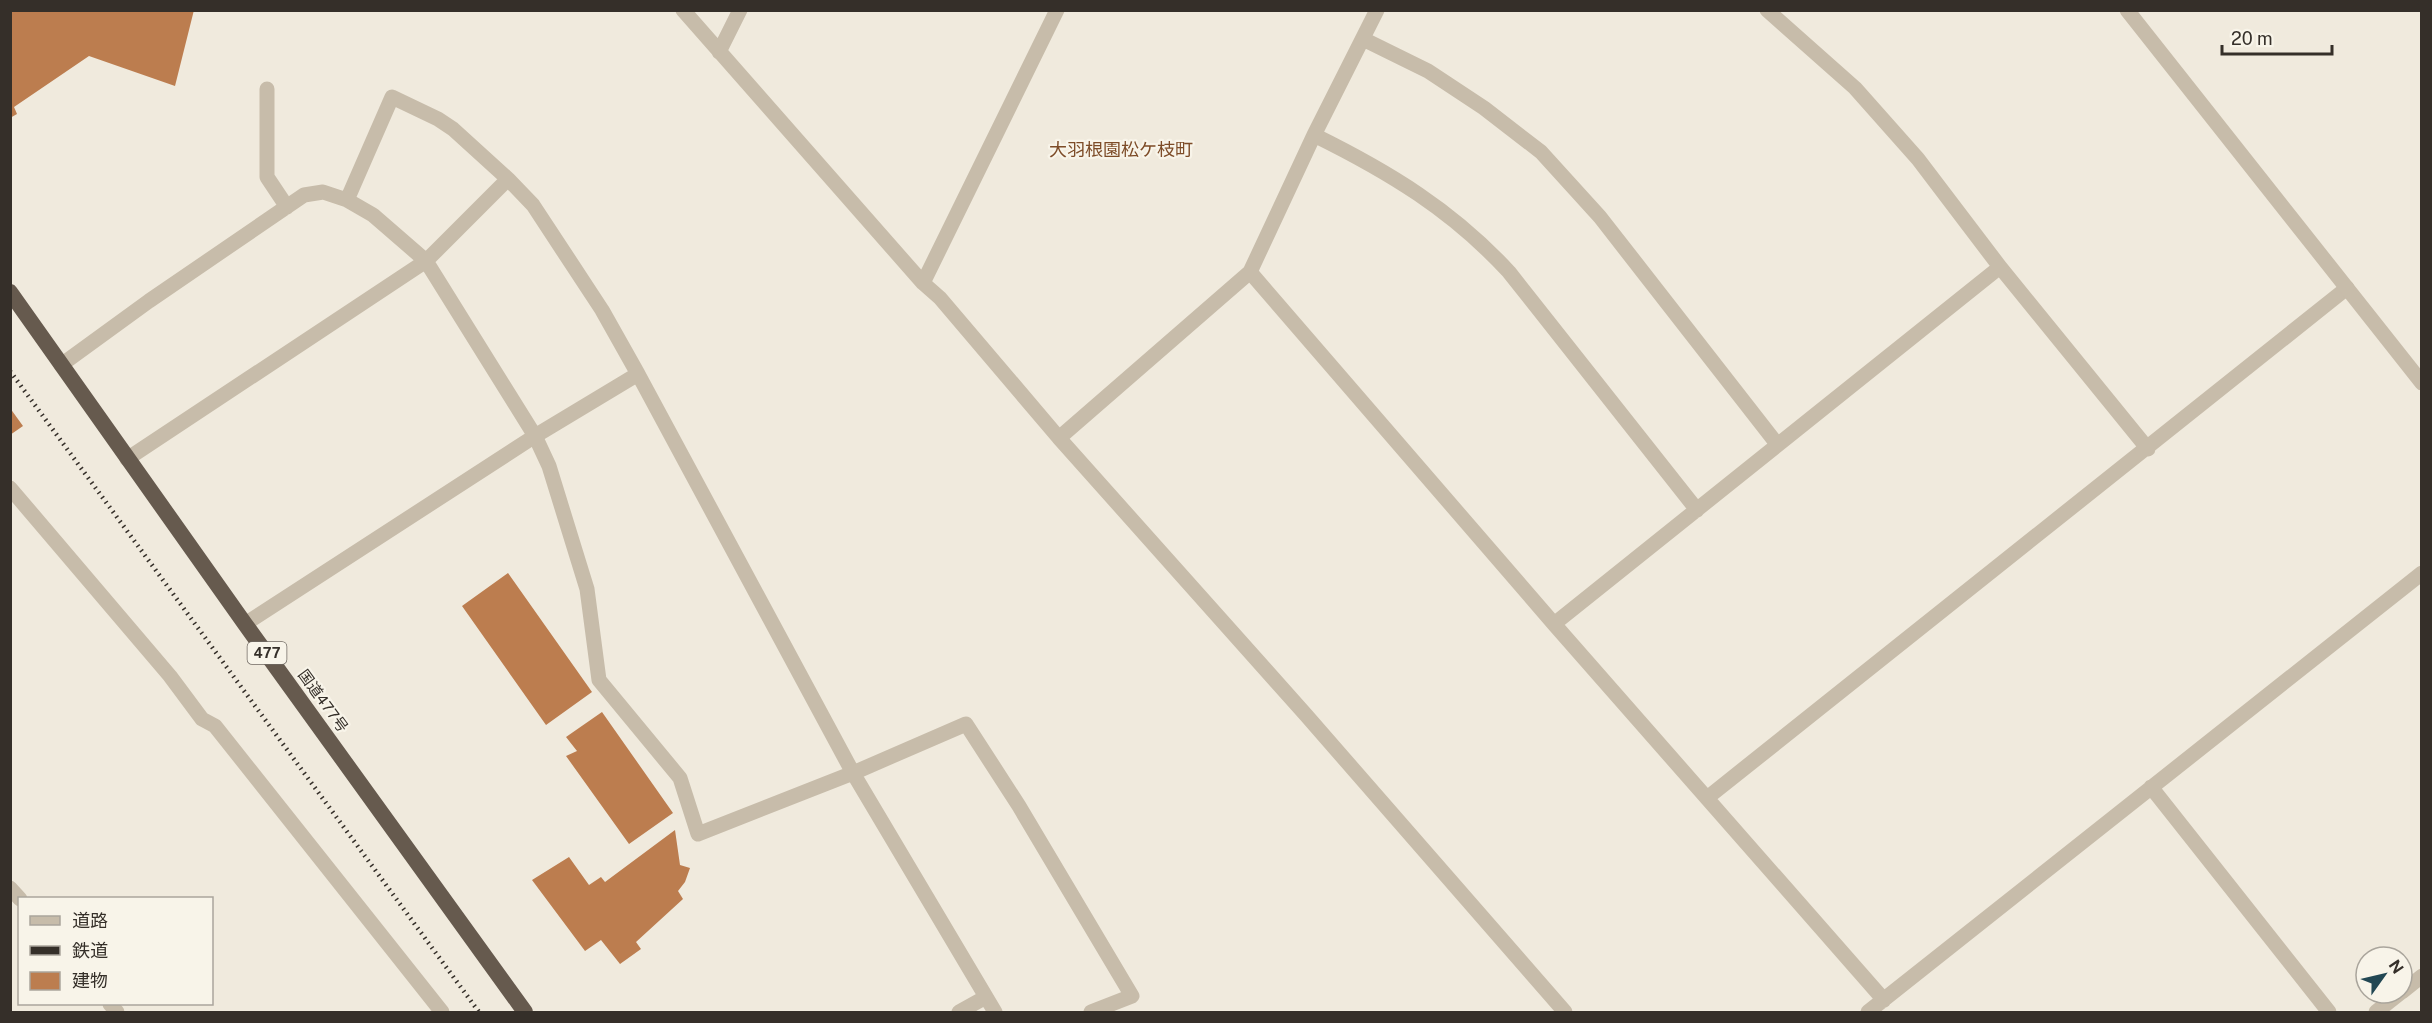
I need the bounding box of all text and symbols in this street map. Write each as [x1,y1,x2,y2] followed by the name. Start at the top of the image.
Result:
[2222,18,2332,56] scale bar
[2231,28,2273,49] text: 20 m
[1049,139,1193,160] district label: 大羽根園松ケ枝町
[248,642,286,664] road number: 477
[295,666,352,735] street label: 国道477号
[18,897,213,1005] legend
[72,910,108,931] text: 道路
[72,940,108,961] text: 鉄道
[2354,945,2414,1005] north arrow
[2385,956,2407,977] text: N
[72,970,108,991] text: 建物

